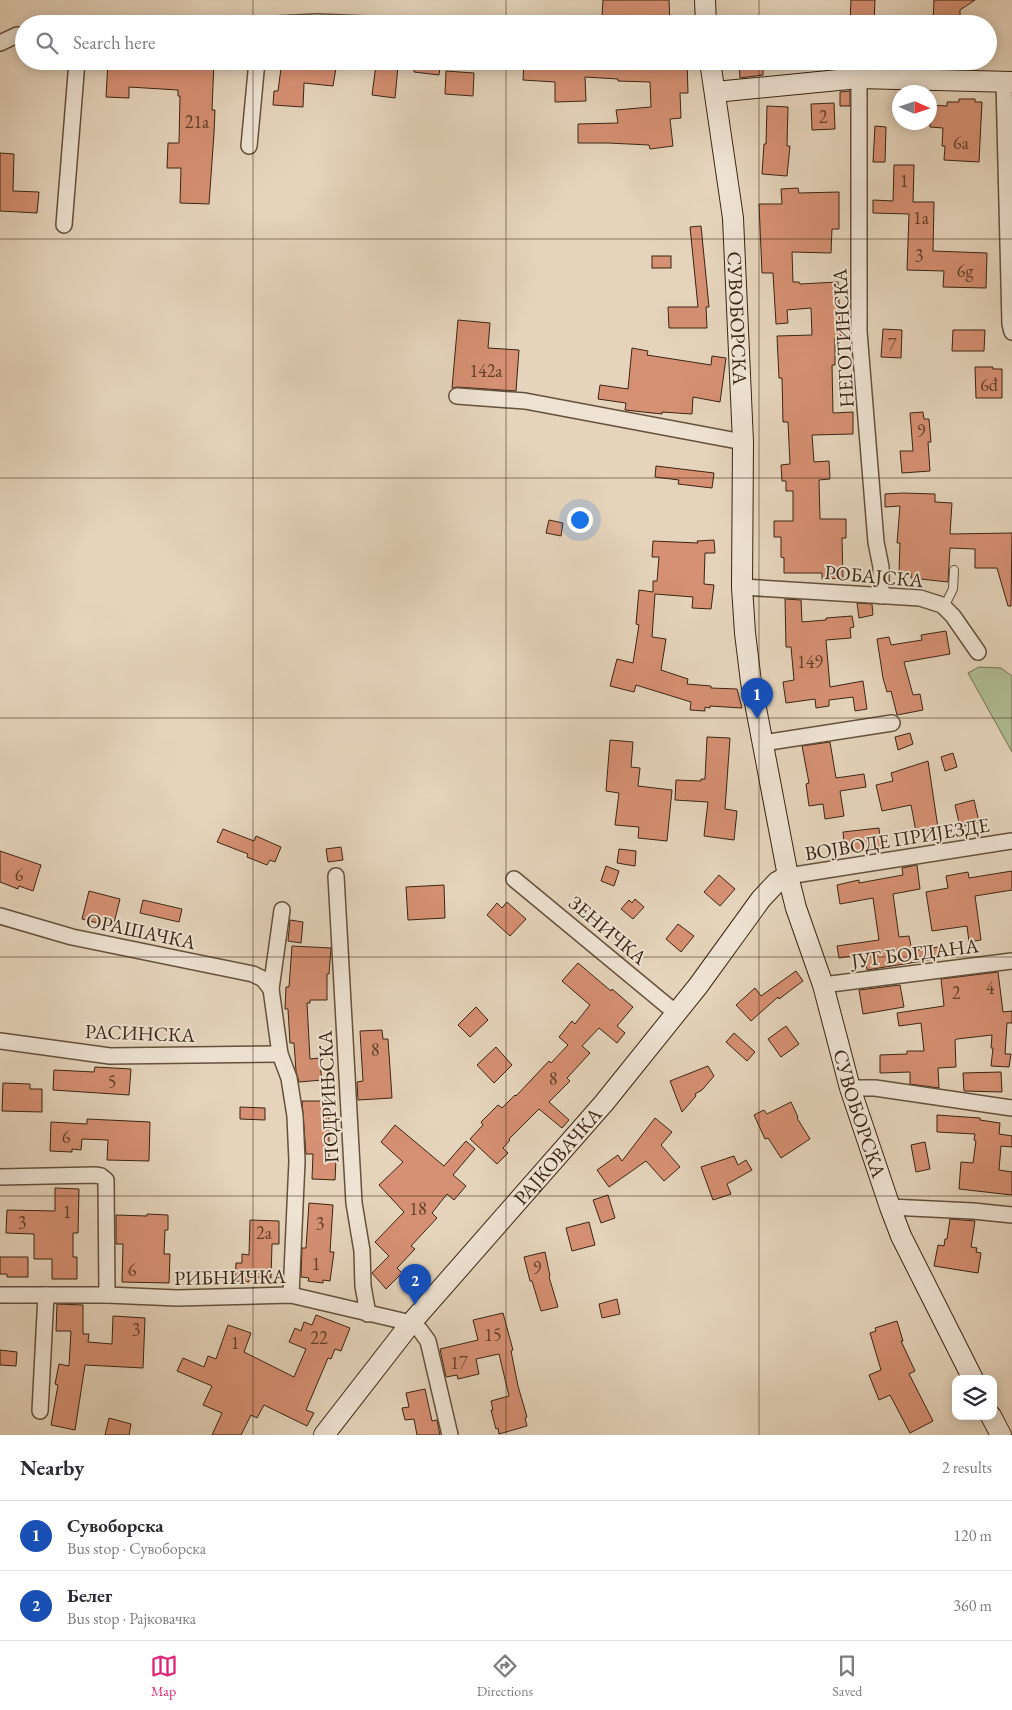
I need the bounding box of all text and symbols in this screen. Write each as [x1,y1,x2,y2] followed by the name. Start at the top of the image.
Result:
[15,15,997,70] search box
[33,29,61,57] icon: search
[73,30,155,55] text: Search here
[892,85,937,130] north arrow
[819,105,828,128] house number: 2
[185,110,210,133] house number: 21a
[953,131,970,154] house number: 6a
[900,169,908,192] house number: 1
[913,206,930,229] house number: 1a
[915,244,923,267] house number: 3
[722,251,753,386] street label: СУВОБОРСКА
[957,259,973,282] house number: 6g
[826,268,860,408] street label: НЕГОТИНСКА
[888,333,897,356] house number: 7
[469,359,503,382] house number: 142a
[980,373,999,396] house number: 6đ
[917,419,926,442] house number: 9
[567,507,593,533] your location
[823,559,925,593] street label: РОБАЈСКА
[797,650,823,673] house number: 149
[741,678,773,719] pin: 1
[803,812,991,866] street label: ВОЈВОДЕ ПРИЈЕЗДЕ
[15,863,24,886] house number: 6
[563,890,653,970] street label: ЗЕНИЧКА
[84,907,198,955] street label: ОРАШАЧКА
[848,932,980,974] street label: ЈУГ БОГДАНА
[986,976,995,999] house number: 4
[952,981,961,1004] house number: 2
[84,1018,196,1048] street label: РАСИНСКА
[312,1030,344,1164] street label: ПОДРИЊСКА
[371,1038,379,1061] house number: 8
[827,1046,892,1181] street label: СУВОБОРСКА
[549,1067,557,1090] house number: 8
[108,1070,116,1093] house number: 5
[508,1102,608,1210] street label: РАЈКОВАЧКА
[62,1125,71,1148] house number: 6
[409,1197,427,1220] house number: 18
[63,1200,71,1223] house number: 1
[18,1211,26,1234] house number: 3
[316,1212,324,1235] house number: 3
[256,1221,273,1244] house number: 2a
[312,1252,320,1275] house number: 1
[533,1256,542,1279] house number: 9
[128,1258,137,1281] house number: 6
[174,1263,286,1291] street label: РИБНИЧКА
[399,1264,431,1305] pin: 2
[132,1318,140,1341] house number: 3
[484,1323,502,1346] house number: 15
[310,1326,328,1349] house number: 22
[231,1331,239,1354] house number: 1
[450,1351,468,1374] house number: 17
[952,1375,997,1420] map controls
[952,1375,997,1420] button: layers
[20,1454,84,1481] text: Nearby
[942,1457,992,1478] text: 2 results
[67,1513,164,1538] text: Сувоборска
[32,1525,40,1546] text: 1
[953,1525,992,1546] text: 120 m
[67,1538,206,1559] text: Bus stop · Сувоборска
[67,1583,112,1608] text: Белег
[32,1595,40,1616] text: 2
[953,1595,992,1616] text: 360 m
[67,1608,196,1629] text: Bus stop · Рајковачка
[150,1652,178,1700] tab: Map
[477,1652,533,1700] tab: Directions
[832,1652,862,1700] tab: Saved

